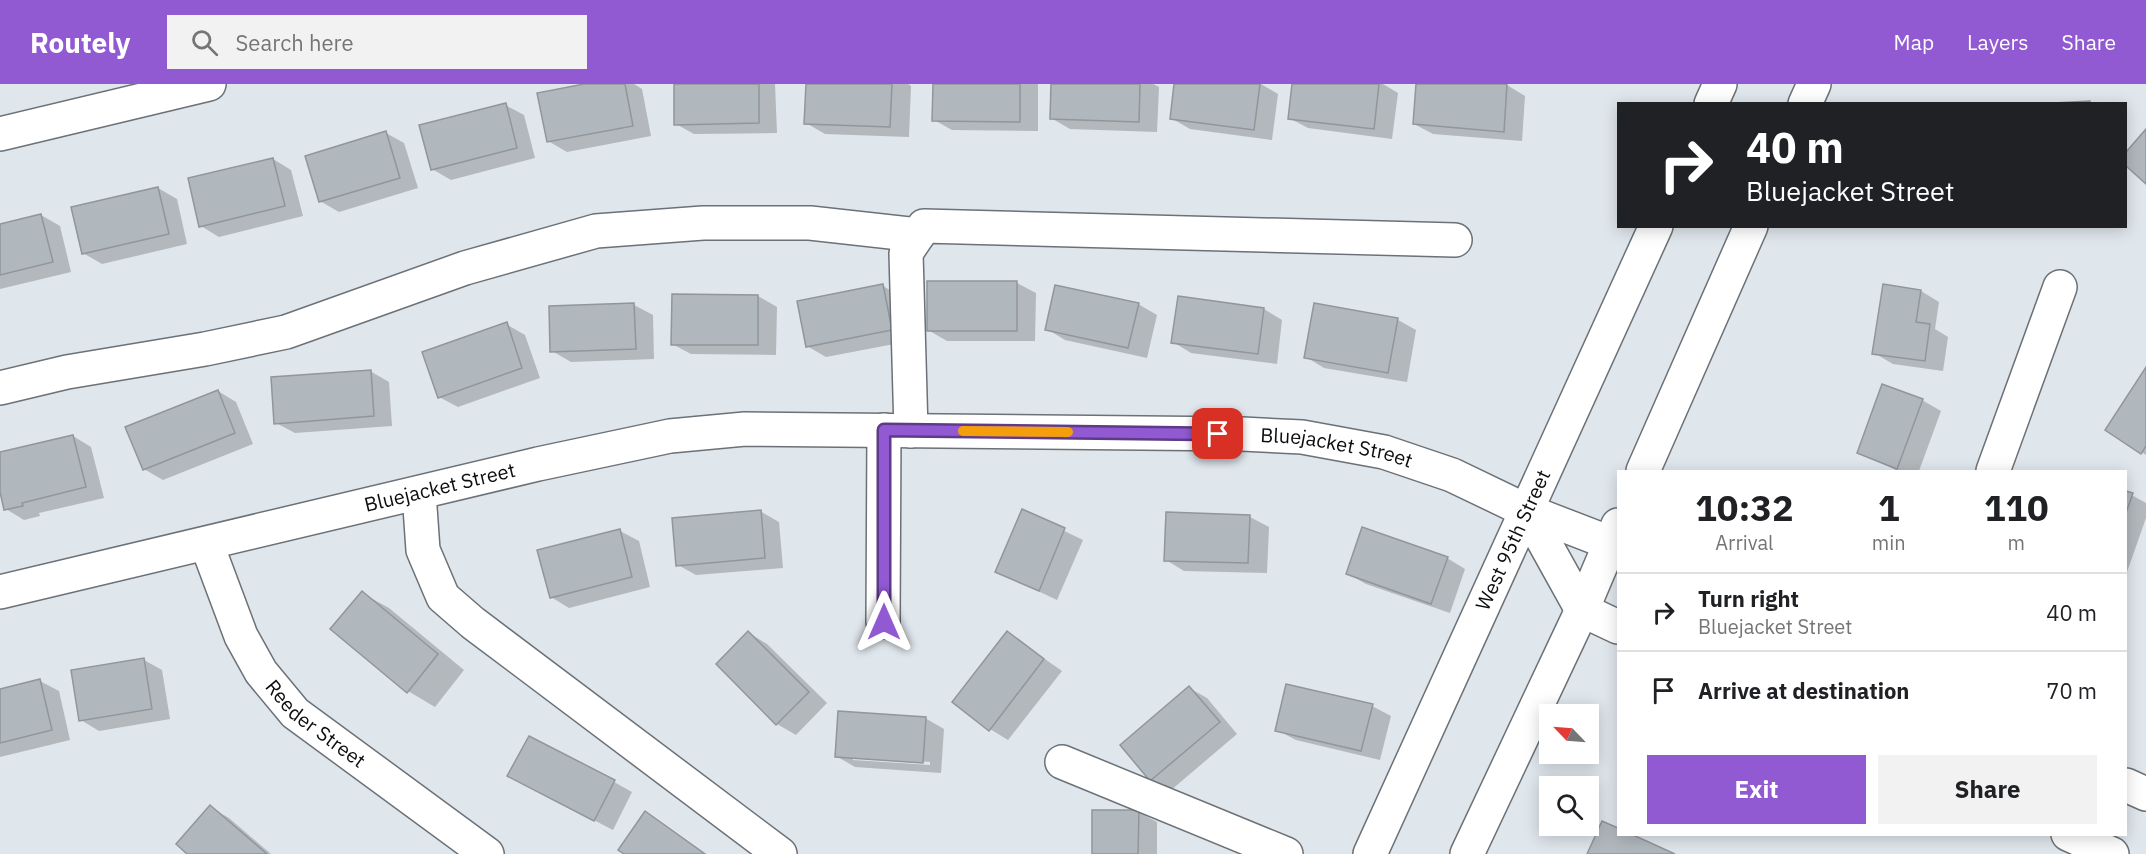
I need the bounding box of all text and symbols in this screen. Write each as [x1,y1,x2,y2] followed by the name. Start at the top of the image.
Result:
[167,15,587,69] search box
[30,24,131,61] text: Routely
[188,26,221,59] icon: search
[236,28,354,57] text: Search here
[1894,28,1934,56] text: Map
[1967,28,2029,56] text: Layers
[2062,28,2116,56] text: Share
[1746,120,1844,175] text: 40 m
[1647,126,1725,204] icon: right
[1746,173,1954,208] text: Bluejacket Street
[1192,408,1243,459] pin
[1201,417,1234,450] icon: arrive
[1260,421,1416,474] street label: Bluejacket Street
[361,456,518,518] street label: Bluejacket Street
[1469,465,1556,615] street label: West 95th Street
[1695,484,1794,531] text: 10:32
[1878,484,1900,531] text: 1
[1984,484,2049,531] text: 110
[1715,529,1774,556] text: Arrival
[1872,529,1906,556] text: min
[2008,529,2025,556] text: m
[1698,584,1799,613] text: Turn right
[852,590,916,654] position arrow
[1647,596,1680,629] icon: right
[2046,598,2097,627] text: 40 m
[1698,613,1852,640] text: Bluejacket Street
[260,674,371,773] street label: Reeder Street
[1647,674,1680,707] icon: arrive
[1698,676,1909,705] text: Arrive at destination
[2046,676,2097,705] text: 70 m
[1539,704,1599,764] north arrow
[1539,704,1599,836] map controls
[1647,755,1866,824] button: Exit
[1878,755,2097,824] button: Share
[1539,776,1599,836] button: search

